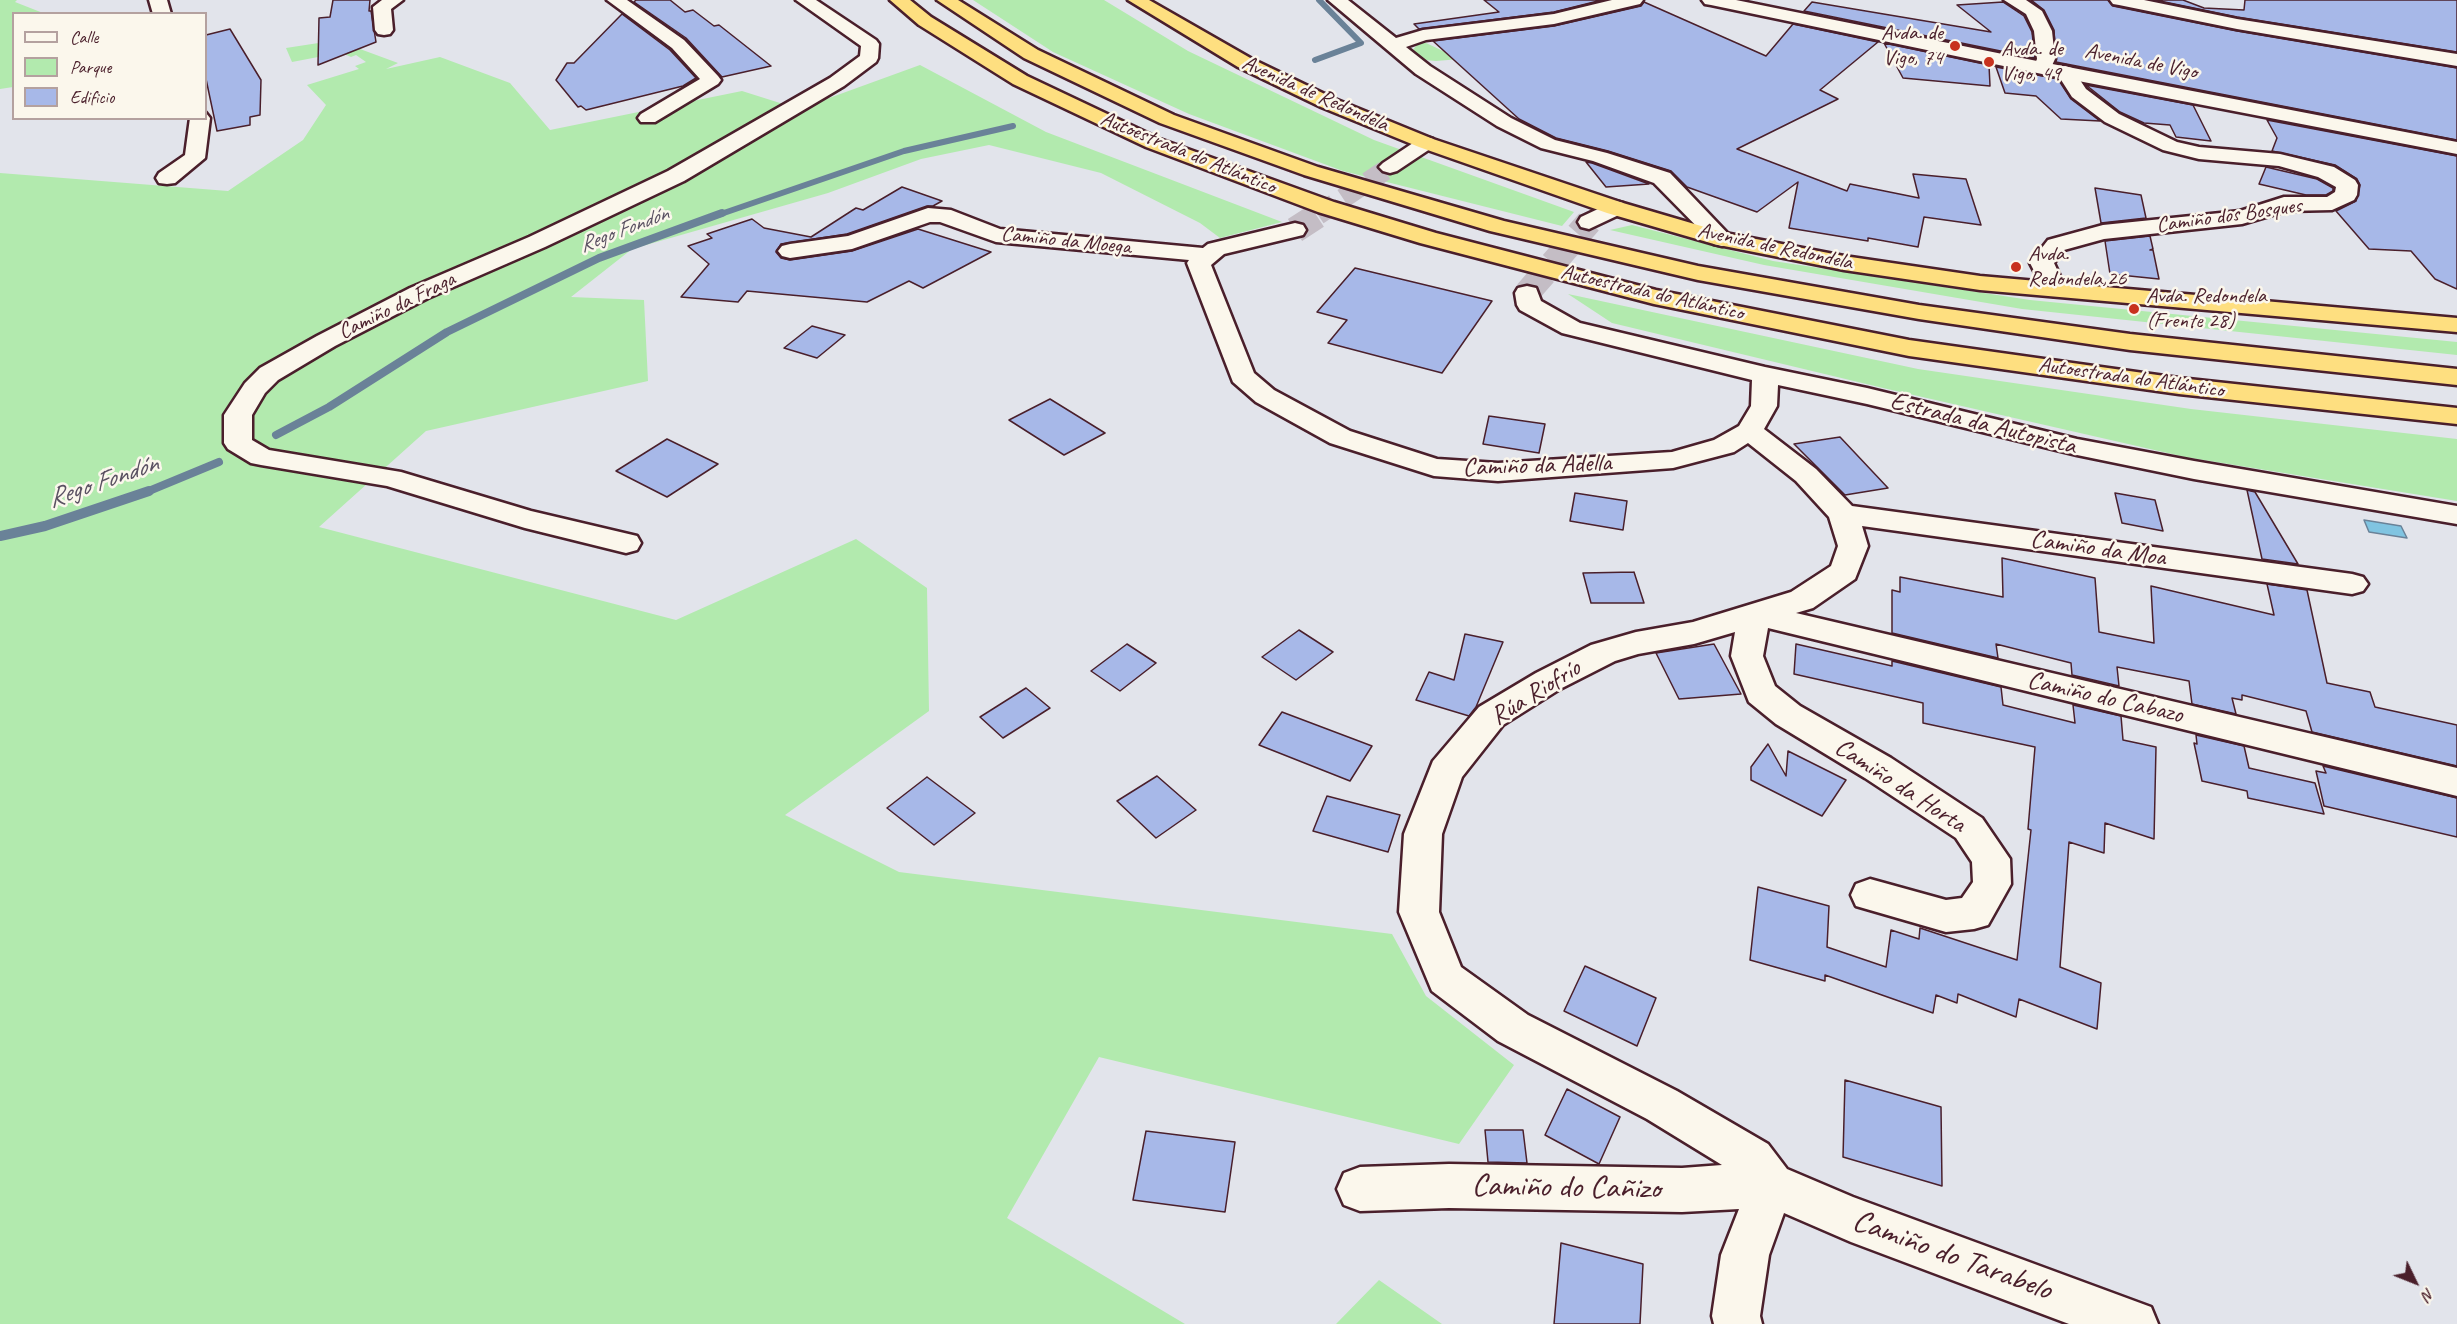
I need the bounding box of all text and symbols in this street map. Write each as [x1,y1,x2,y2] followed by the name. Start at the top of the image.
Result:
[12,12,207,120] legend
[1881,20,1943,72] place label: Avda. de Vigo, 74
[70,26,98,48] text: Calle
[2001,36,2063,88] place label: Avda. de Vigo, 49
[2083,38,2199,86] street label: Avenida de Vigo
[1948,39,1962,53] marker: Avda. de Vigo, 74
[1238,50,1392,138] street label: Avenida de Redondela
[1982,55,1996,69] marker: Avda. de Vigo, 49
[70,56,111,78] text: Parque
[70,86,114,108] text: Edificio
[1096,106,1280,200] street label: Autoestrada do Atlántico
[2155,193,2303,239] street label: Camiño dos Bosques
[576,201,672,259] water label: Rego Fondón
[1695,218,1855,276] street label: Avenida de Redondela
[1000,221,1132,261] street label: Camiño da Moega
[2028,241,2126,292] place label: Avda. Redondela,26
[1558,259,1746,327] street label: Autoestrada do Atlántico
[2009,260,2023,274] marker: Avda. Redondela,26
[334,266,460,346] street label: Camiño da Fraga
[2146,283,2266,334] place label: Avda. Redondela (Frente 28)
[2127,302,2141,316] marker: Avda. Redondela (Frente 28)
[2037,352,2225,404] street label: Autoestrada do Atlántico
[1887,386,2079,462] street label: Estrada da Autopista
[44,448,162,516] water label: Rego Fondón
[1462,448,1612,484] street label: Camiño da Adella
[2028,524,2168,574] street label: Camiño da Moa
[1485,653,1587,733] street label: Rúa Riofrío
[2024,665,2186,731] street label: Camiño do Cabazo
[1828,732,1972,840] street label: Camiño da Horta
[1471,1167,1661,1209] street label: Camiño do Cañizo
[1847,1202,2057,1310] street label: Camiño do Tarabelo
[2385,1252,2445,1312] north arrow
[2417,1284,2439,1305] text: N

